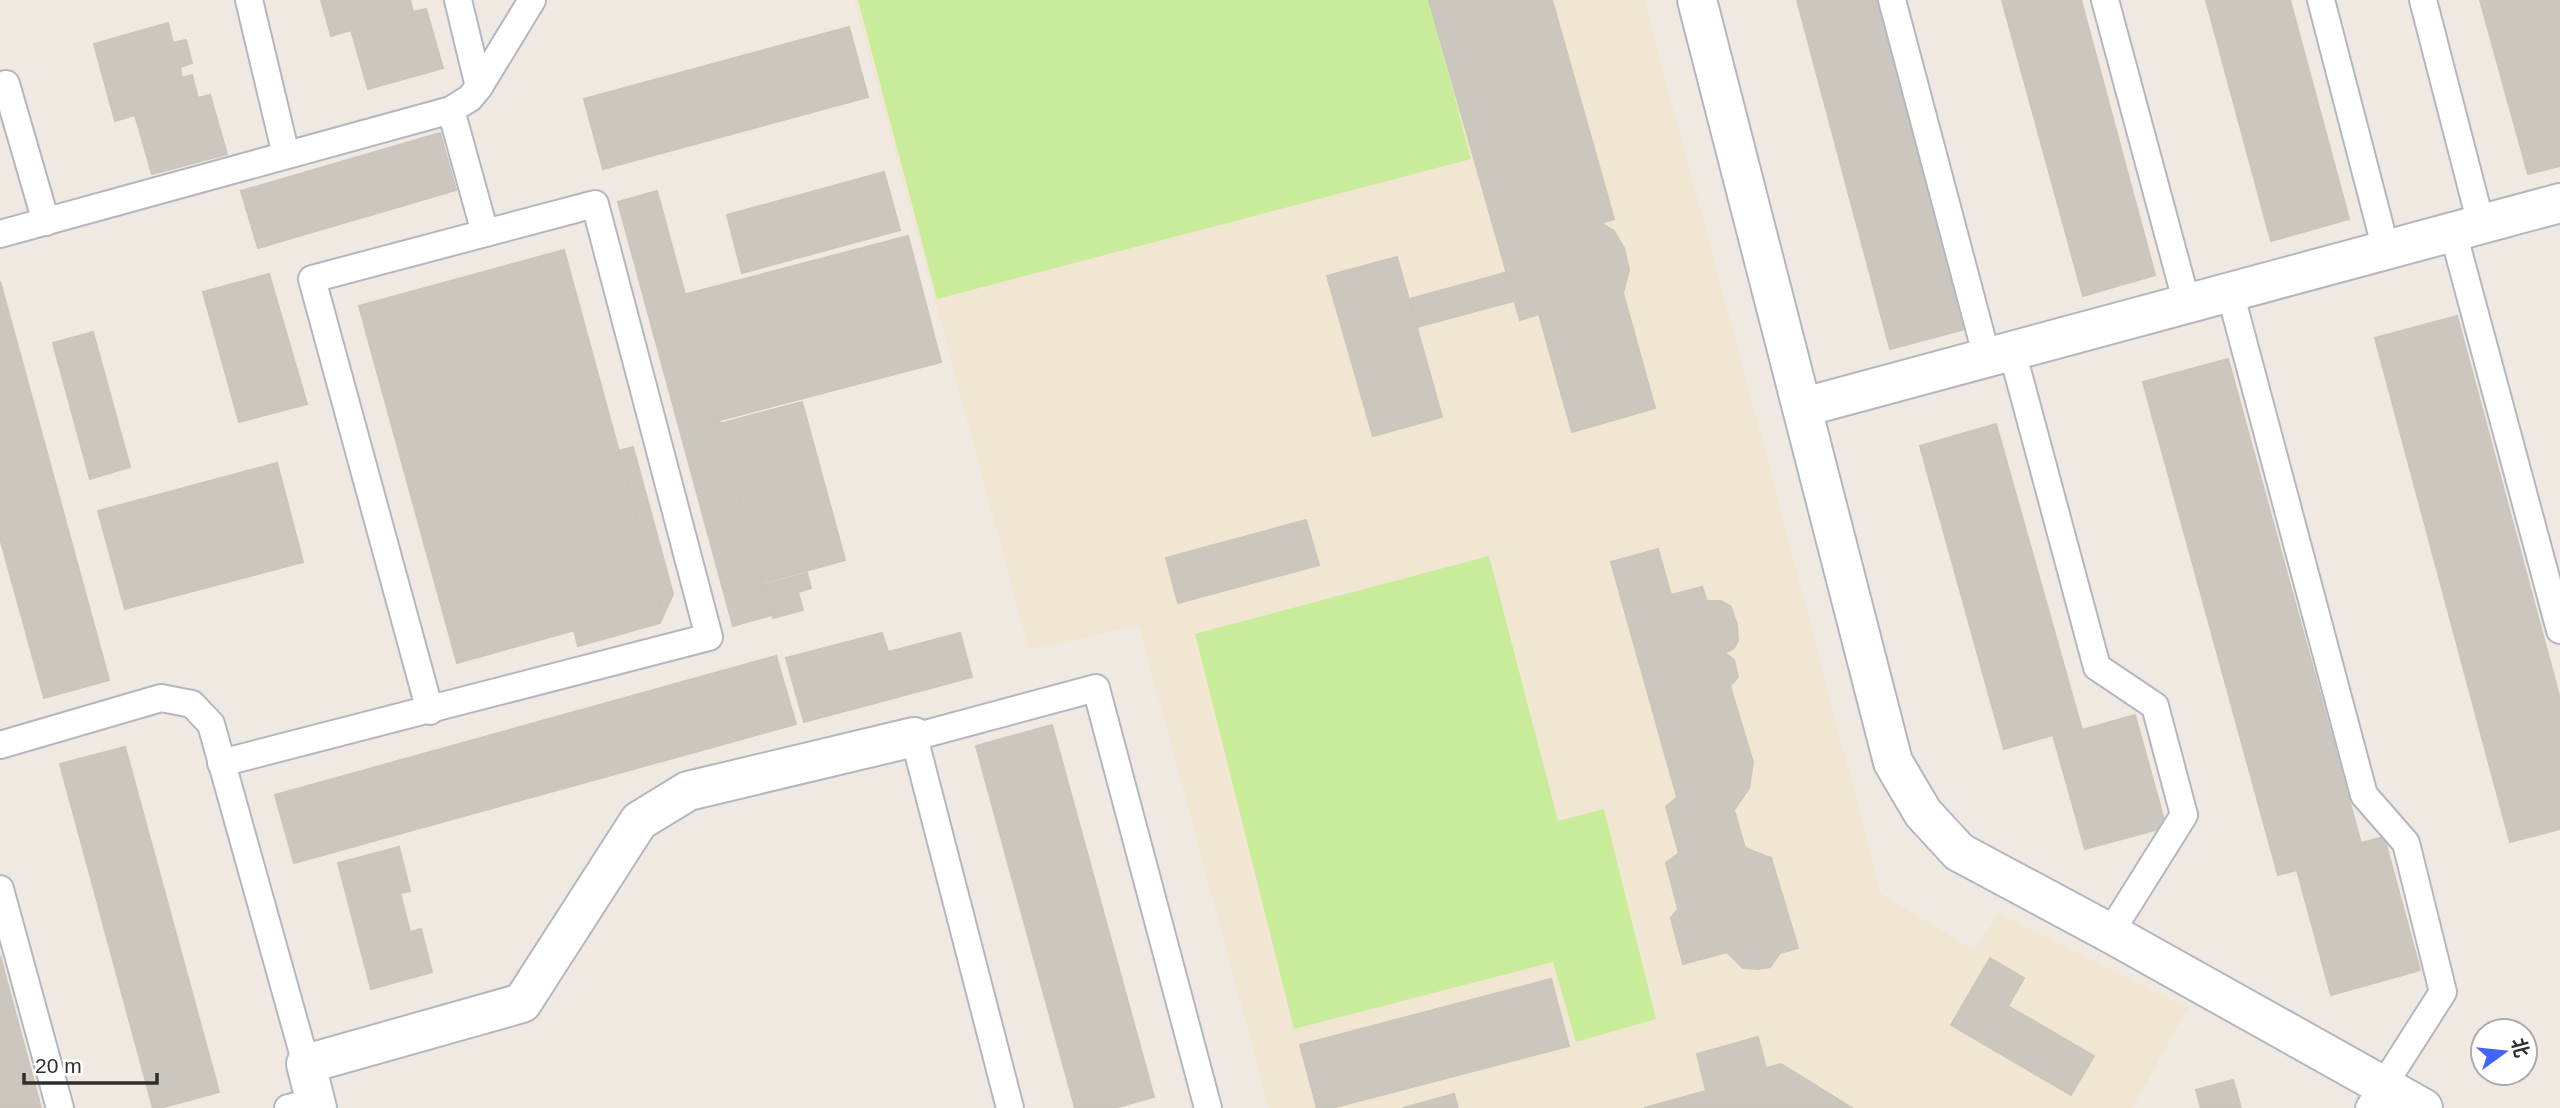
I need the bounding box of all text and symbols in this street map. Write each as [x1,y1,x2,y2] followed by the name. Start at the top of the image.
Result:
[2469,1017,2539,1087] north arrow
[2507,1036,2533,1060] text: 北
[24,1042,158,1086] scale bar
[35,1054,82,1077] text: 20 m

